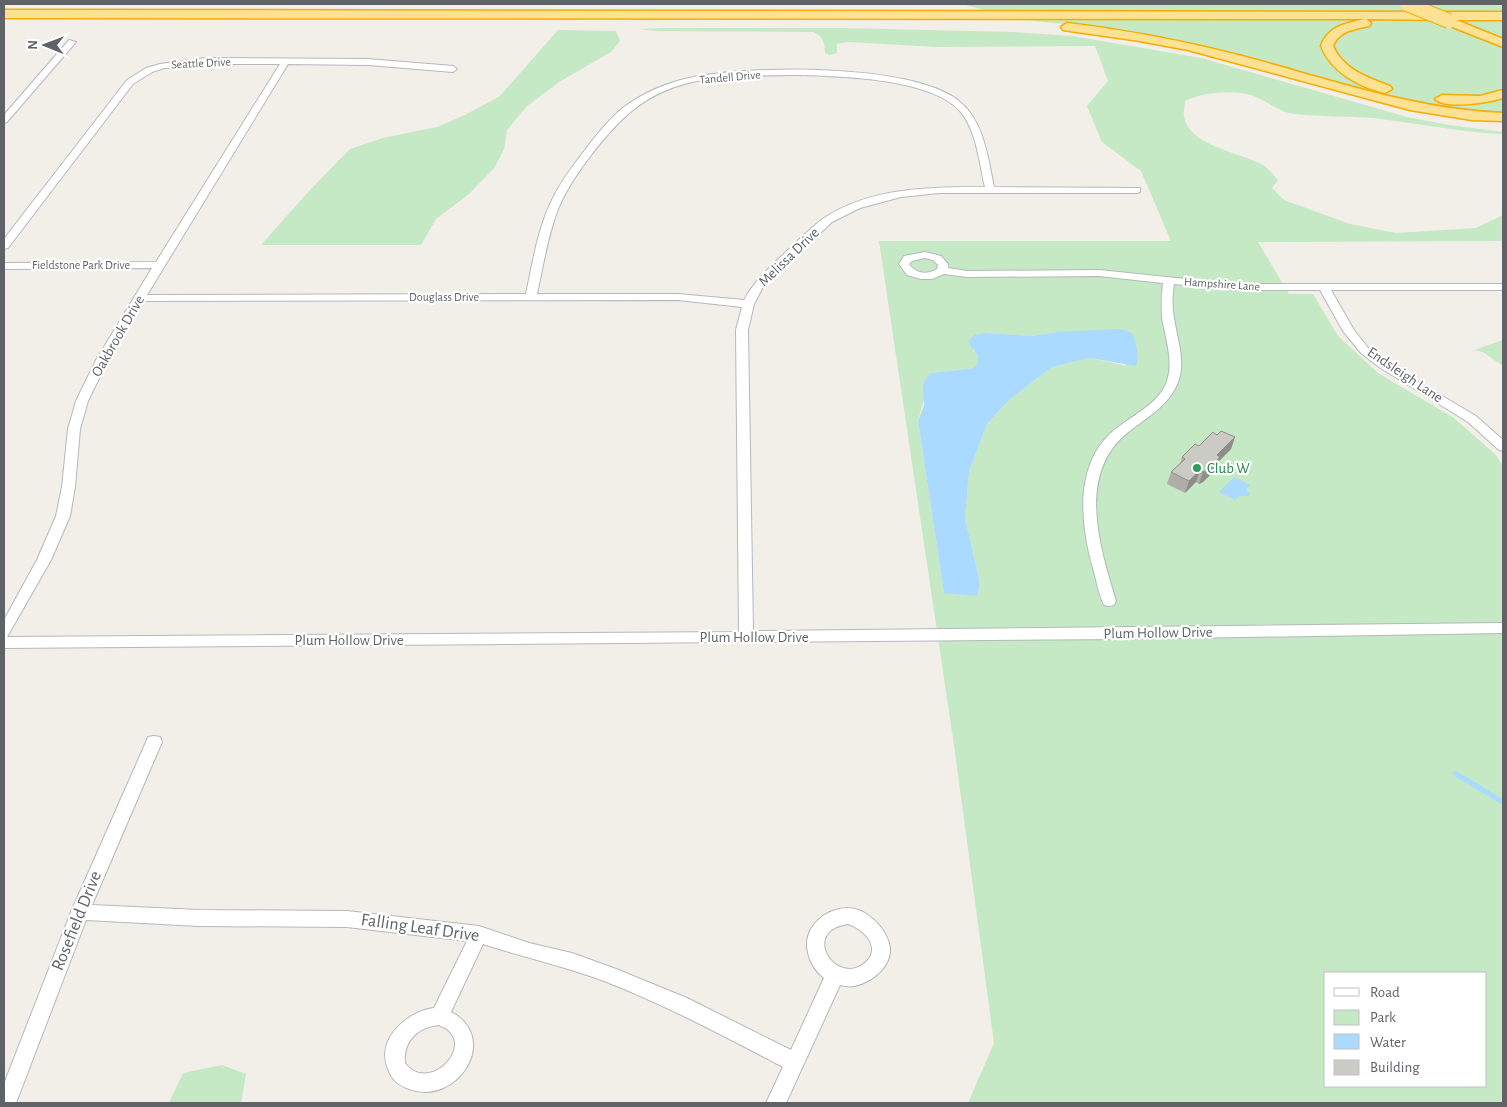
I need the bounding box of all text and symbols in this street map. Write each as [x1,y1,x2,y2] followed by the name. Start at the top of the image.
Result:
[20,20,70,70] north arrow
[26,40,40,50] text: N
[171,55,231,71] street label: Seattle Drive
[699,68,761,86] street label: Tandell Drive
[756,225,822,289] street label: Melissa Drive
[32,259,130,271] street label: Fieldstone Park Drive
[1184,275,1260,293] street label: Hampshire Lane
[409,291,479,303] street label: Douglass Drive
[89,293,147,379] street label: Oakbrook Drive
[1364,344,1446,406] street label: Endsleigh Lane
[1207,461,1250,476] place label: Club W
[1191,462,1203,474] marker: Club W
[1103,625,1213,641] street label: Plum Hollow Drive
[699,630,809,645] street label: Plum Hollow Drive
[294,633,404,648] street label: Plum Hollow Drive
[49,869,105,973] street label: Rosefield Drive
[360,911,480,945] street label: Falling Leaf Drive
[1324,972,1487,1087] legend
[1370,985,1400,1000] text: Road
[1370,1010,1396,1025] text: Park
[1370,1035,1406,1050] text: Water
[1370,1060,1420,1075] text: Building

